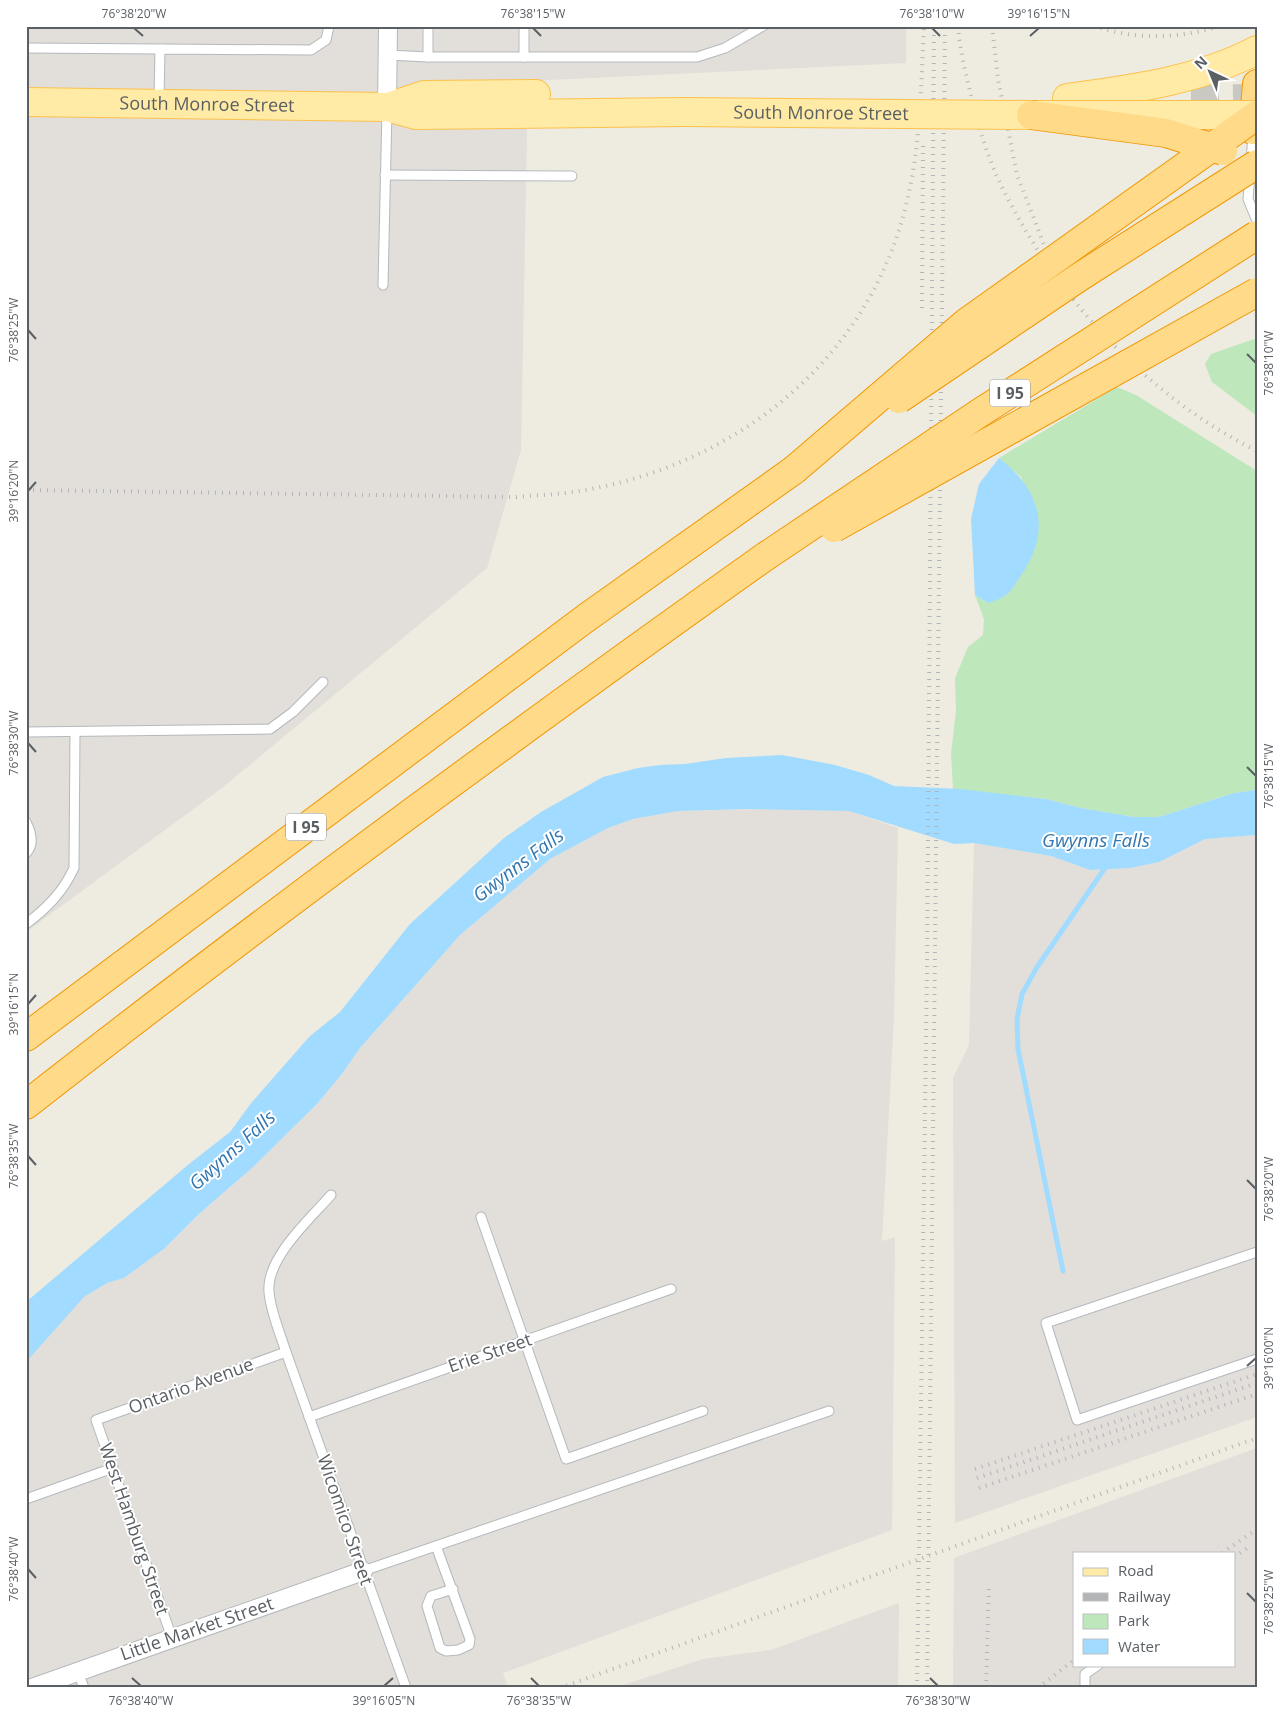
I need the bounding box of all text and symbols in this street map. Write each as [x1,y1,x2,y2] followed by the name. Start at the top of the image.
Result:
[102,5,166,22] text: 76°38'20"W
[501,5,565,22] text: 76°38'15"W
[900,5,964,22] text: 76°38'10"W
[1008,5,1070,22] text: 39°16'15"N
[1186,48,1236,98] north arrow
[1190,51,1211,73] text: N
[119,90,295,117] street label: South Monroe Street
[733,99,909,125] street label: South Monroe Street
[5,298,22,362] text: 76°38'25"W
[1260,331,1277,395] text: 76°38'10"W
[990,379,1030,406] road number: I 95
[5,460,22,522] text: 39°16'20"N
[5,711,22,775] text: 76°38'30"W
[1260,744,1277,808] text: 76°38'15"W
[286,814,326,840] road number: I 95
[467,822,569,908] water label: Gwynns Falls
[1042,827,1150,853] water label: Gwynns Falls
[5,973,22,1035] text: 39°16'15"N
[183,1104,281,1196] water label: Gwynns Falls
[5,1124,22,1188] text: 76°38'35"W
[1260,1157,1277,1221] text: 76°38'20"W
[445,1327,535,1378] street label: Erie Street
[1260,1327,1277,1389] text: 39°16'00"N
[125,1351,257,1419] street label: Ontario Avenue
[94,1439,176,1618] street label: West Hamburg Street
[312,1451,379,1588] street label: Wicomico Street
[5,1537,22,1601] text: 76°38'40"W
[1073,1552,1236,1666] legend
[1118,1560,1154,1580] text: Road
[1260,1570,1277,1634] text: 76°38'25"W
[1118,1586,1171,1606] text: Railway
[117,1591,276,1666] street label: Little Market Street
[1118,1610,1149,1630] text: Park
[1118,1636,1160,1656] text: Water
[109,1692,173,1709] text: 76°38'40"W
[353,1692,415,1709] text: 39°16'05"N
[507,1692,571,1709] text: 76°38'35"W
[906,1692,970,1709] text: 76°38'30"W

